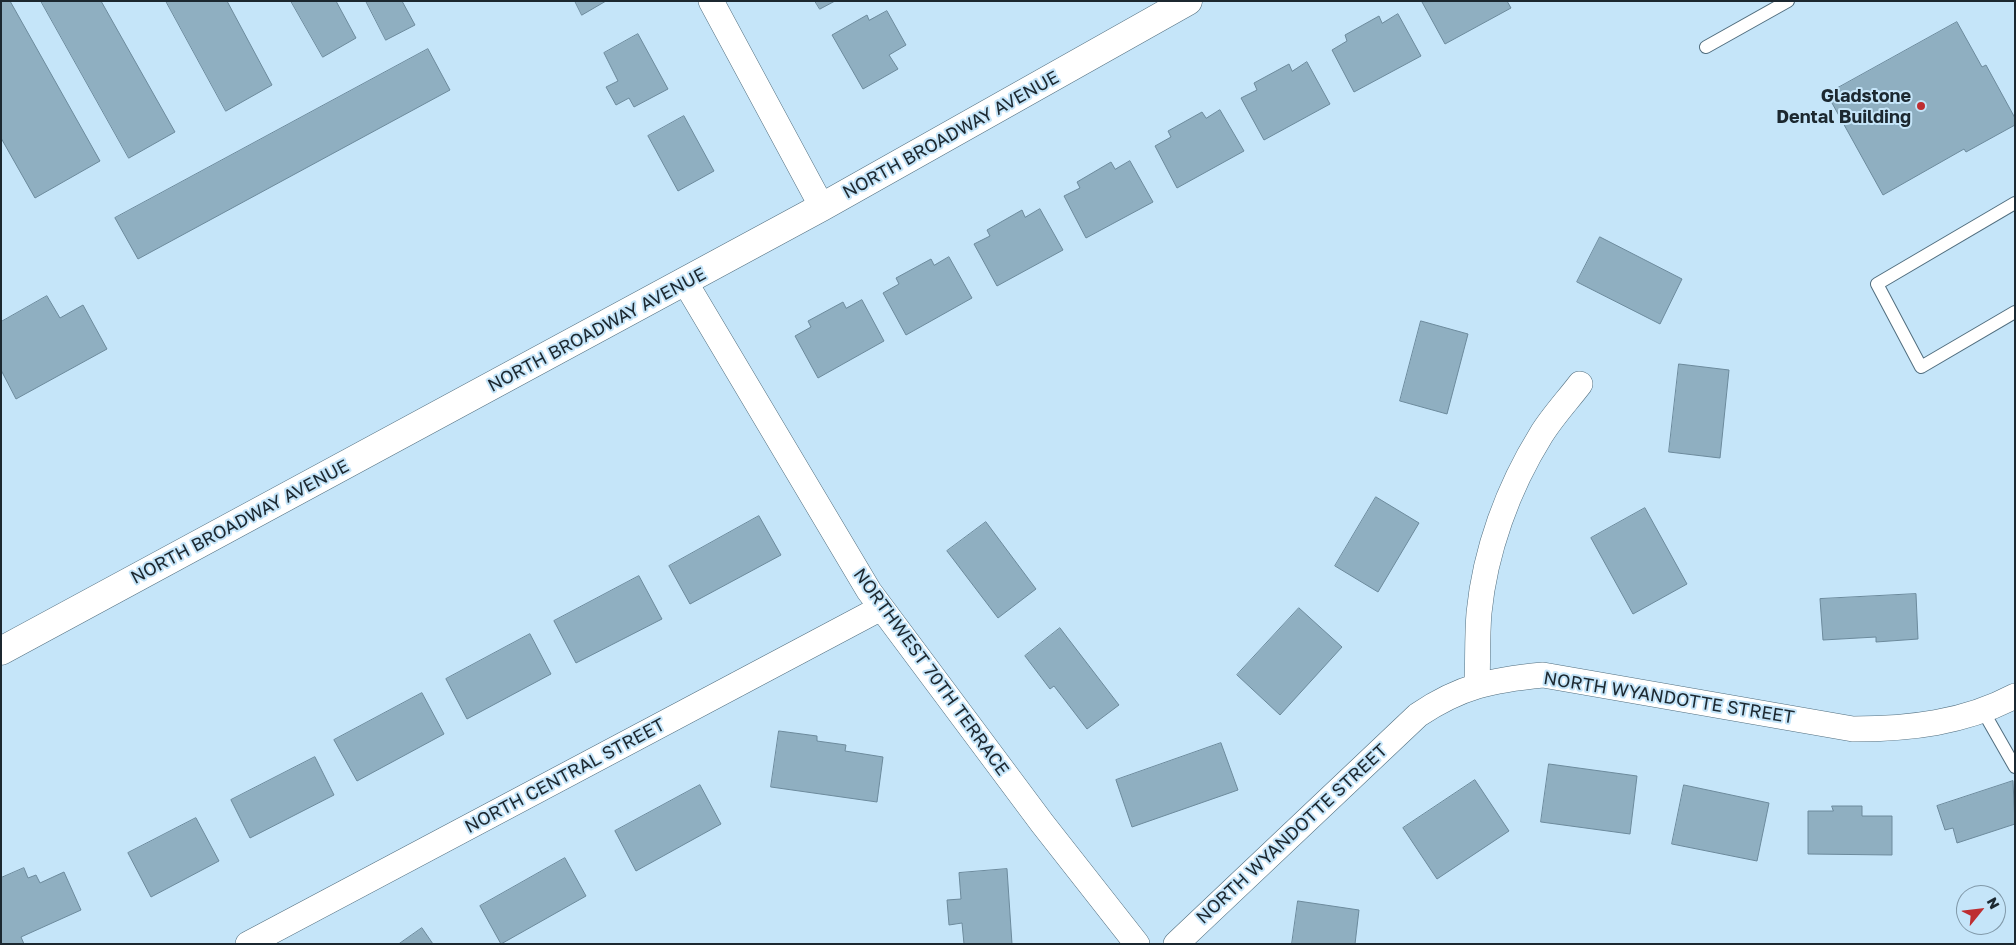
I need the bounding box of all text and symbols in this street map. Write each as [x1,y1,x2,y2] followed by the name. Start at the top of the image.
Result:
[839,66,1063,204] street label: NORTH BROADWAY AVENUE
[1776,85,1911,128] place label: Gladstone Dental Building
[1915,100,1927,112] marker: Gladstone Dental Building
[484,263,710,397] street label: NORTH BROADWAY AVENUE
[127,455,353,589] street label: NORTH BROADWAY AVENUE
[849,564,1013,780] street label: NORTHWEST 70TH TERRACE
[1542,667,1796,729] street label: NORTH WYANDOTTE STREET
[461,714,669,838] street label: NORTH CENTRAL STREET
[1192,740,1392,928] street label: NORTH WYANDOTTE STREET
[1956,885,2006,935] north arrow
[1984,894,2004,912] text: N

